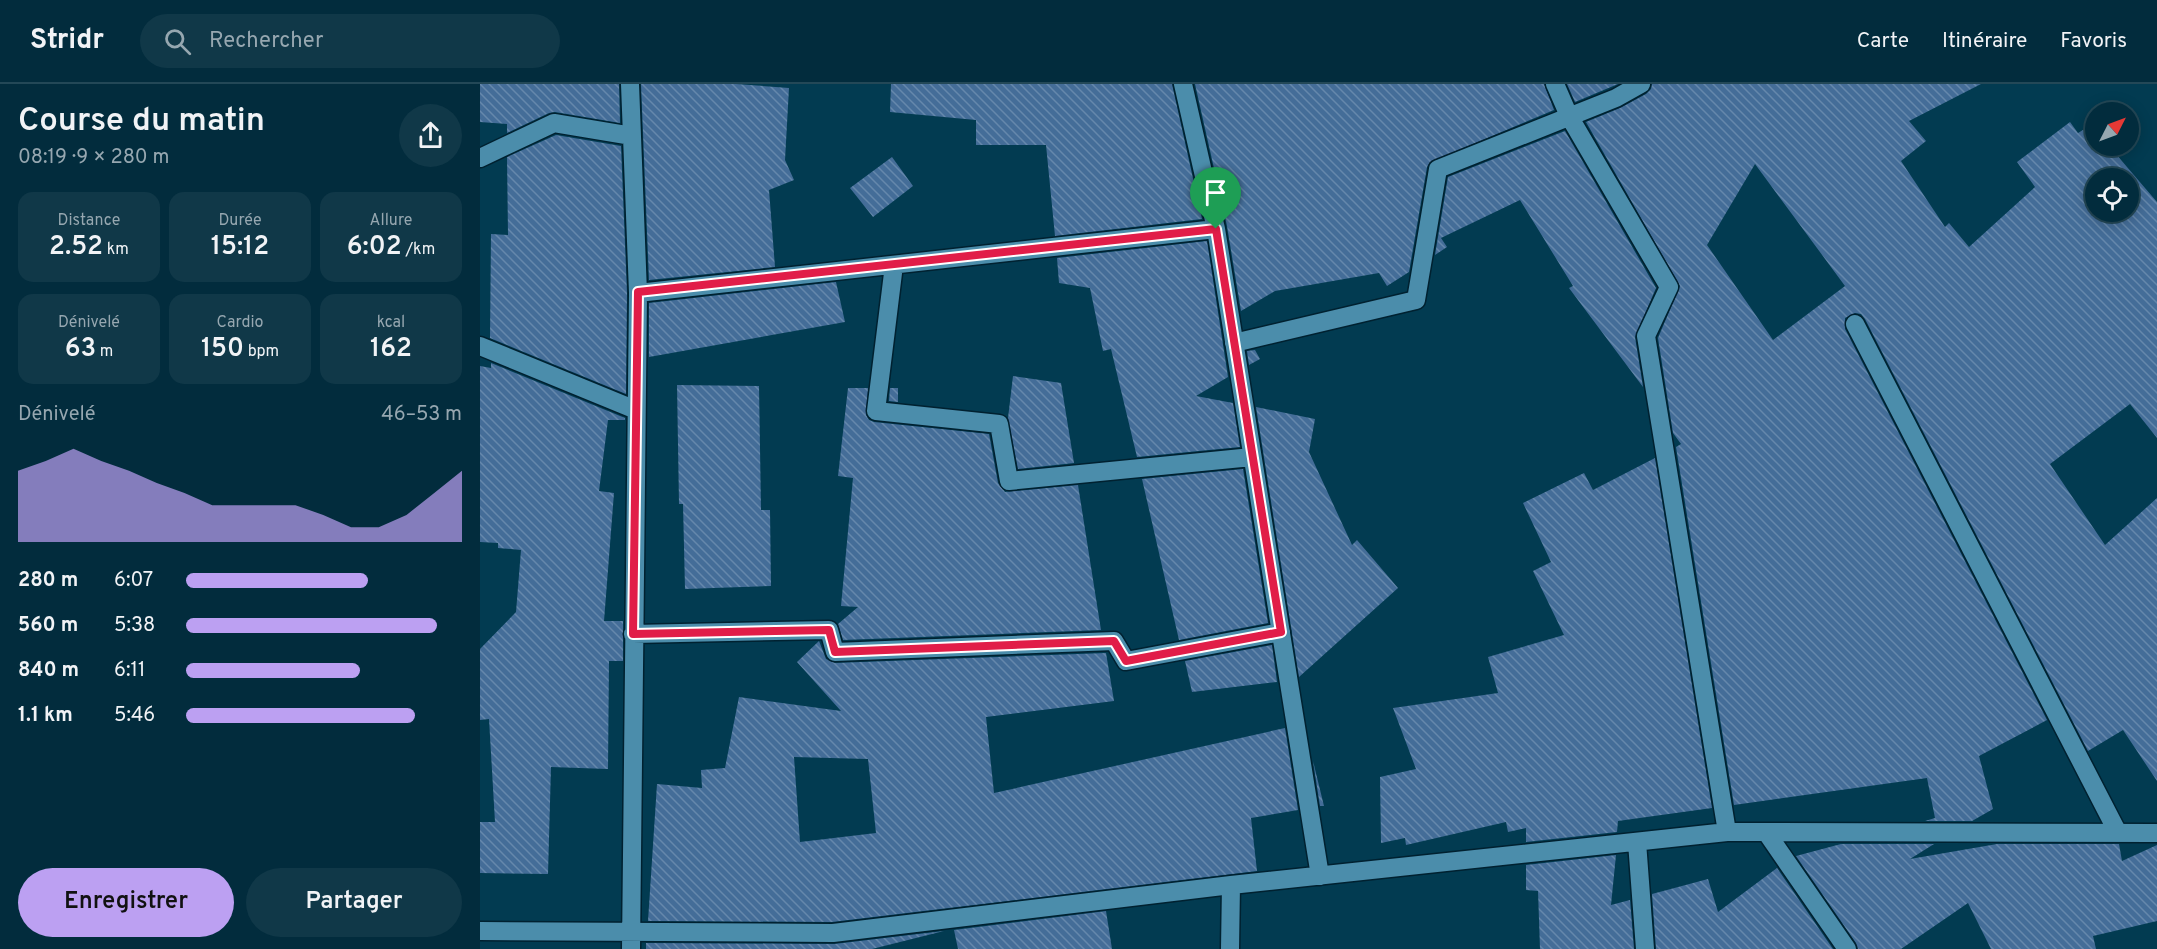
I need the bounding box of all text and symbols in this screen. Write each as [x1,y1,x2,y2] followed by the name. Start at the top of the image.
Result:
[140,14,560,68] search box
[30,23,104,59] text: Stridr
[161,25,194,58] icon: search
[209,28,323,55] text: Rechercher
[1857,28,1909,55] text: Carte
[1942,28,2027,55] text: Itinéraire
[2060,28,2127,55] text: Favoris
[18,101,265,143] text: Course du matin
[2085,102,2139,156] north arrow
[2085,102,2139,222] map controls
[399,104,462,167] button: share
[18,145,169,171] text: 08:19 · 9 × 280 m
[1190,167,1241,229] pin
[2085,168,2139,222] button: locate
[1199,176,1232,209] icon: arrive
[58,211,120,231] text: Distance
[218,211,262,231] text: Durée
[370,211,412,231] text: Allure
[49,231,103,264] text: 2.52
[211,231,269,264] text: 15:12
[347,231,402,264] text: 6:02
[103,240,129,260] text: km
[402,240,435,260] text: /km
[58,313,120,333] text: Dénivelé
[217,313,263,333] text: Cardio
[377,313,405,333] text: kcal
[65,333,96,366] text: 63
[201,333,244,366] text: 150
[370,333,412,366] text: 162
[96,342,113,362] text: m
[244,342,279,362] text: bpm
[18,402,95,428] text: Dénivelé
[381,402,462,428] text: 46–53 m
[18,568,78,594] text: 280 m
[114,568,153,594] text: 6:07
[18,613,78,639] text: 560 m
[114,613,155,639] text: 5:38
[18,658,79,684] text: 840 m
[114,658,145,684] text: 6:11
[18,703,73,729] text: 1.1 km
[114,703,155,729] text: 5:46
[18,868,234,937] button: Enregistrer
[246,868,462,937] button: Partager

